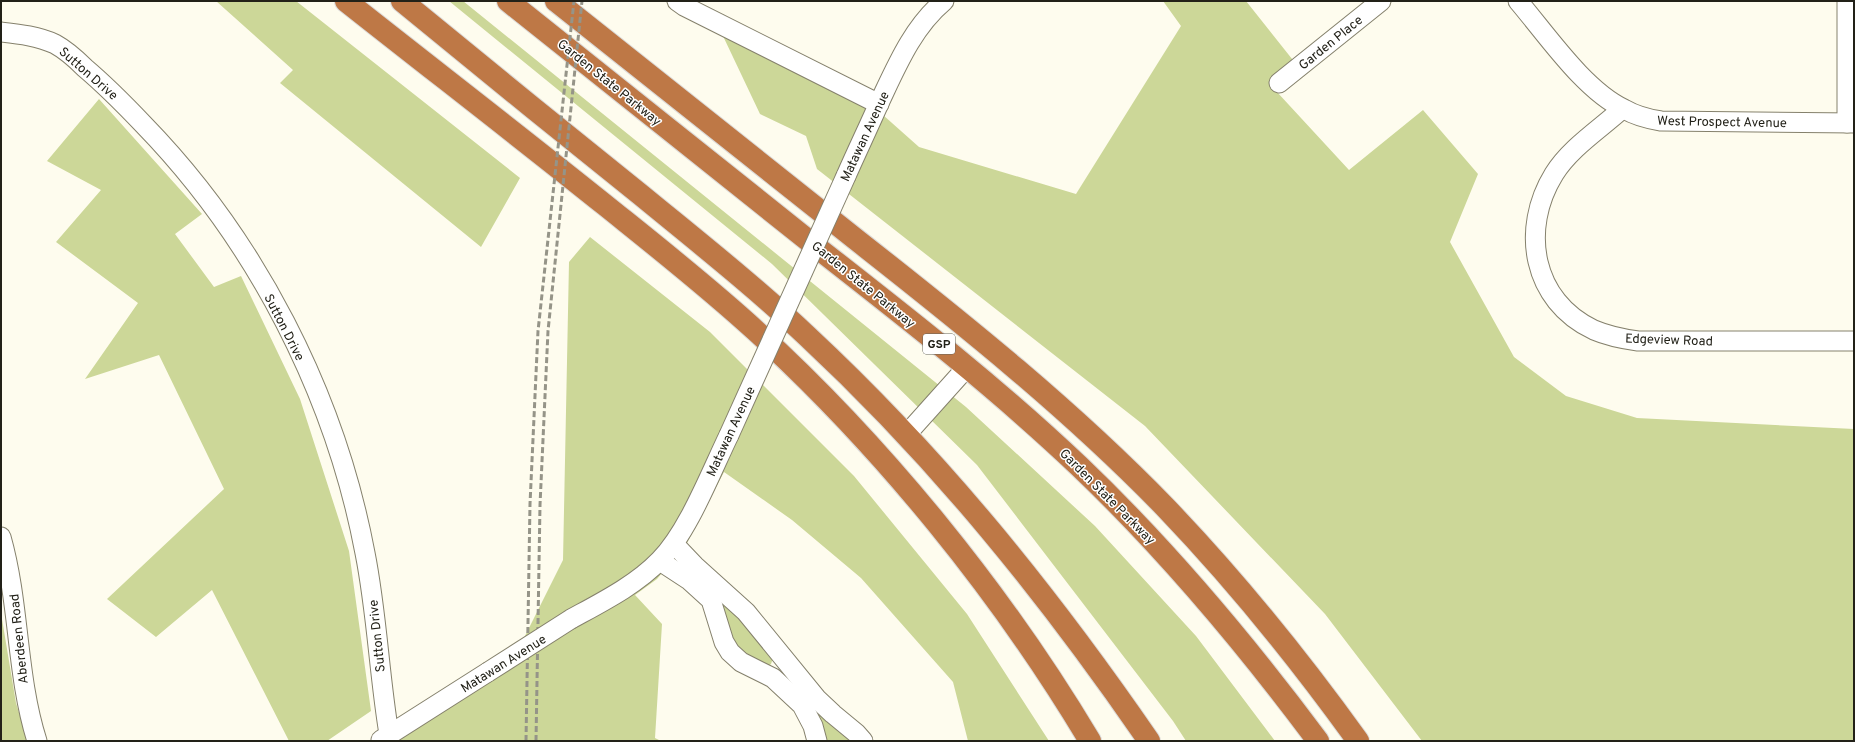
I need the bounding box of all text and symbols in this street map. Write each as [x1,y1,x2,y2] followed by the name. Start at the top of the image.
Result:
[1296,13,1366,74] street label: Garden Place
[554,37,664,130] street label: Garden State Parkway
[55,45,120,104] street label: Sutton Drive
[838,89,894,184] street label: Matawan Avenue
[1657,114,1787,132] street label: West Prospect Avenue
[808,239,918,332] street label: Garden State Parkway
[260,292,307,364] street label: Sutton Drive
[1625,331,1713,351] street label: Edgeview Road
[923,334,955,354] road number: GSP
[704,384,760,479] street label: Matawan Avenue
[1055,446,1158,549] street label: Garden State Parkway
[7,593,33,685] street label: Aberdeen Road
[366,599,390,673] street label: Sutton Drive
[458,632,550,697] street label: Matawan Avenue

